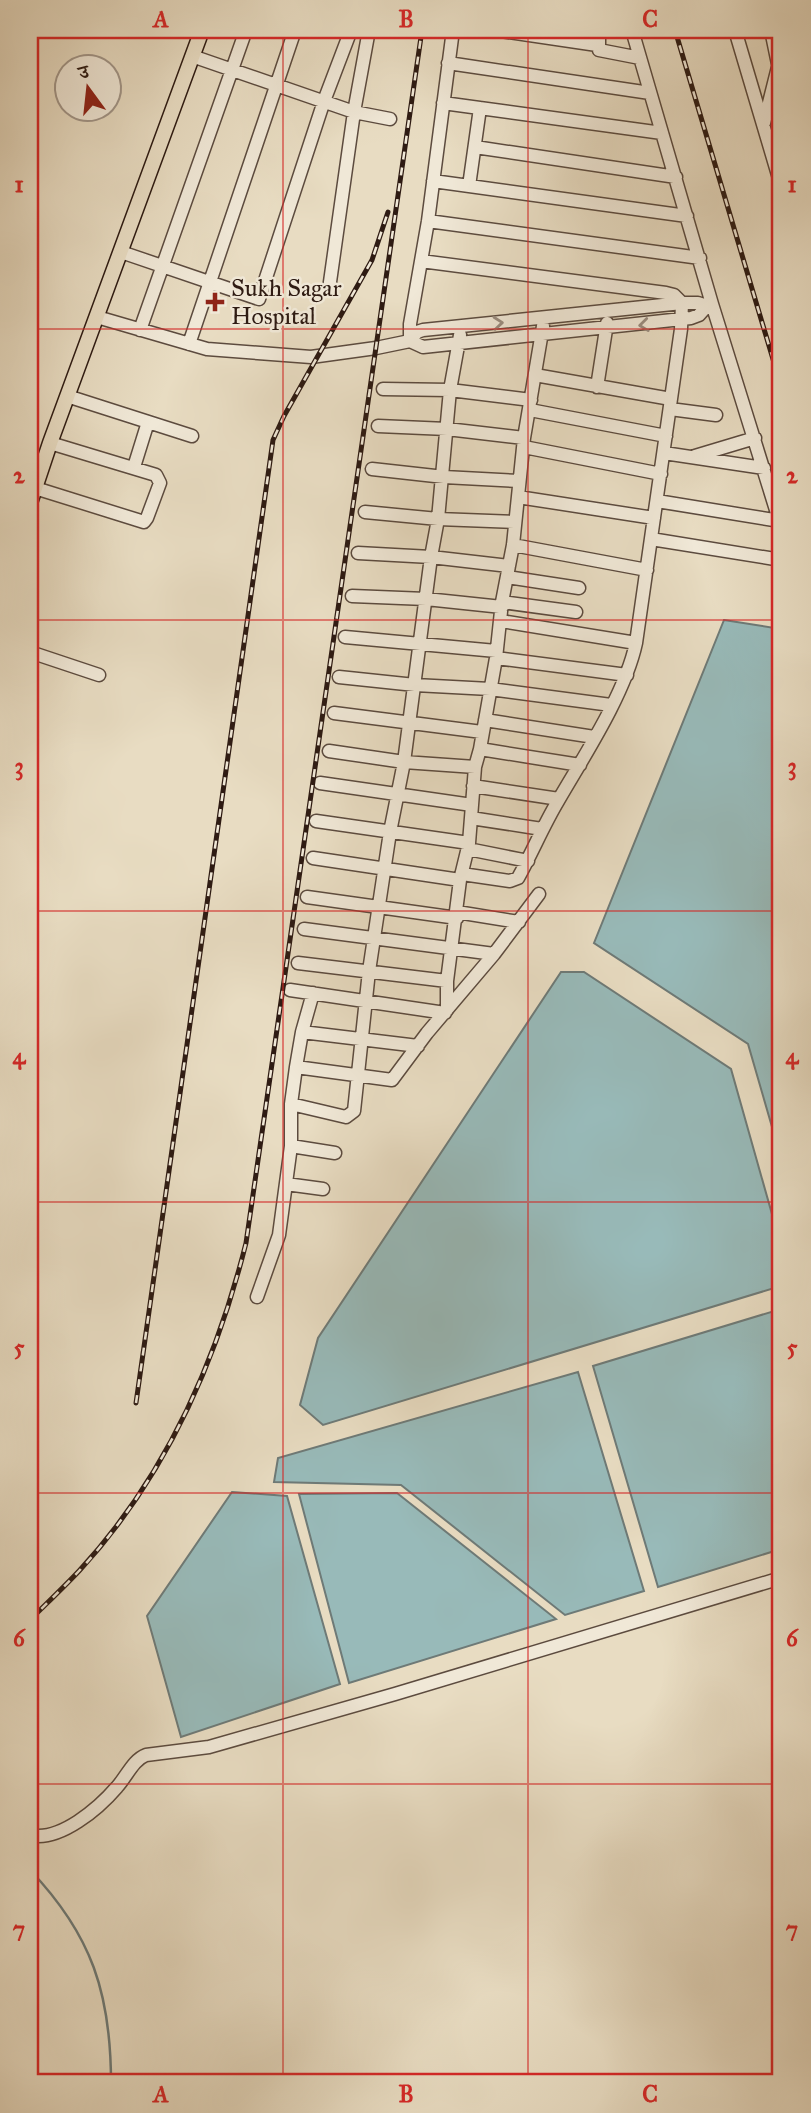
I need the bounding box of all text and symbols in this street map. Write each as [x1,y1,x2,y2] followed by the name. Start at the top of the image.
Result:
[151,5,169,33] text: A
[398,5,414,33] text: B
[642,5,658,33] text: C
[52,52,122,122] north arrow
[74,59,93,85] text: उ
[14,170,24,198] text: 1
[787,170,797,198] text: 1
[231,273,342,331] place label: Sukh Sagar Hospital
[205,292,225,312] marker: Sukh Sagar Hospital
[492,316,503,331] one-way arrow
[638,317,650,332] one-way arrow
[13,461,25,489] text: 2
[786,461,798,489] text: 2
[14,752,24,781] text: 3
[787,752,797,781] text: 3
[13,1042,27,1070] text: 4
[786,1042,800,1070] text: 4
[14,1333,25,1361] text: 5
[787,1333,798,1361] text: 5
[13,1624,26,1652] text: 6
[786,1624,799,1652] text: 6
[13,1915,25,1943] text: 7
[786,1915,798,1943] text: 7
[151,2080,169,2108] text: A
[398,2080,414,2108] text: B
[642,2080,658,2108] text: C

